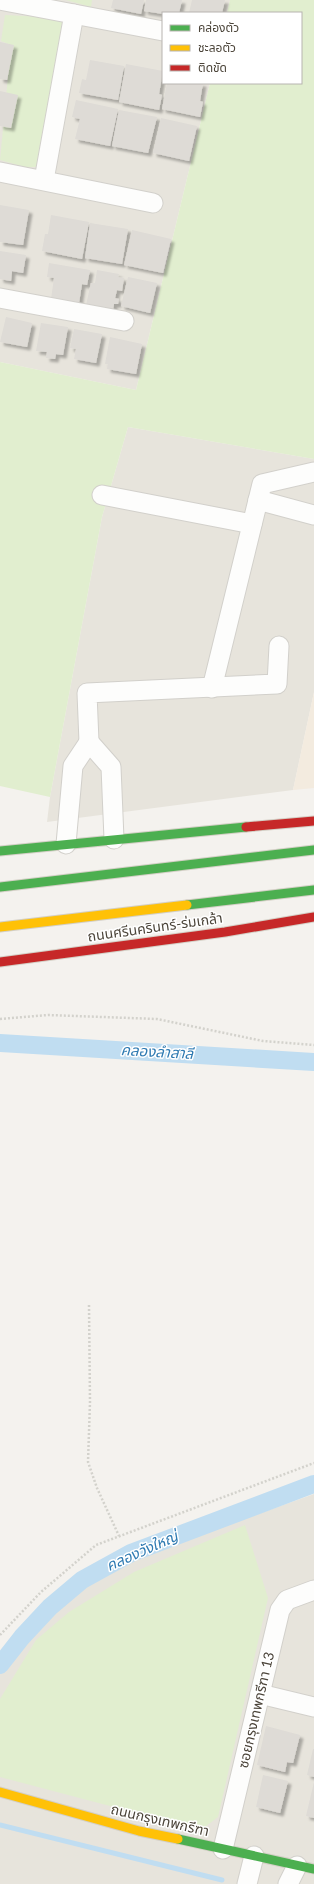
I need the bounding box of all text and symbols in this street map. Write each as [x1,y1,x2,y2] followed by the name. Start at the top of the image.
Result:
[162,12,302,84] legend
[198,20,239,35] text: คล่องตัว
[198,40,236,55] text: ชะลอตัว
[198,60,227,75] text: ติดขัด
[86,909,223,944] street label: ถนนศรีนครินทร์-ร่มเกล้า
[120,1040,196,1062] water label: คลองลำสาลี
[103,1525,182,1574] water label: คลองวังใหญ่
[234,1650,278,1770] street label: ซอยกรุงเทพกรีฑา 13
[109,1800,211,1840] street label: ถนนกรุงเทพกรีฑา

